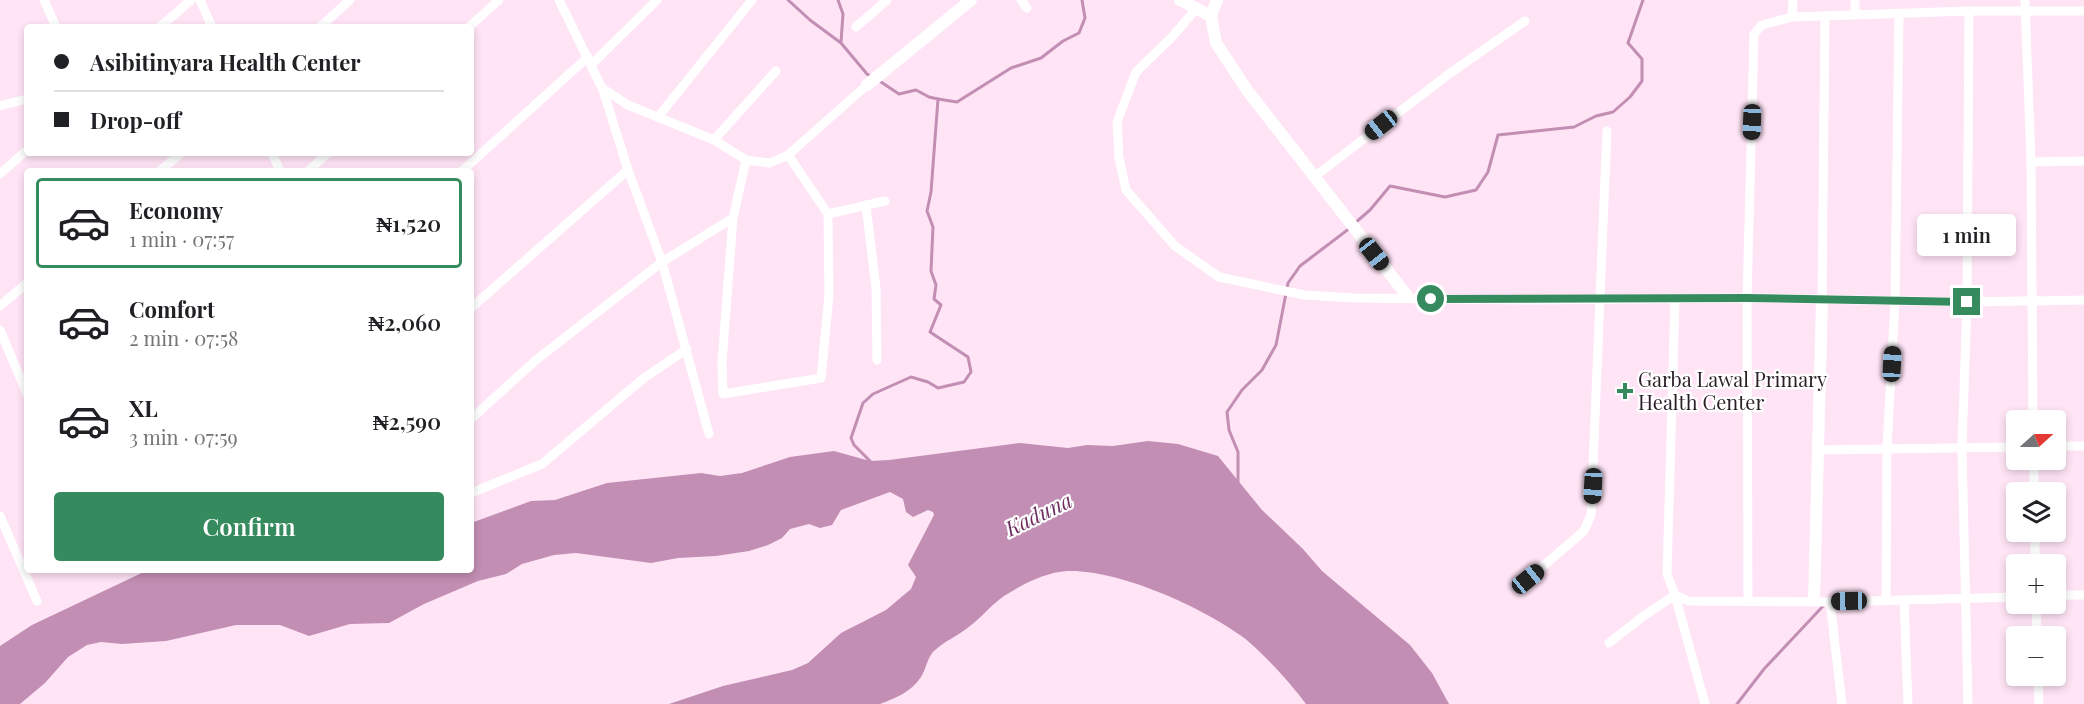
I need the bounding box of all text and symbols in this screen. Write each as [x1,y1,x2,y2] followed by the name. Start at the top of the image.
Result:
[90,47,360,77] text: Asibitinyara Health Center
[1742,104,1762,140] car
[90,105,181,135] text: Drop-off
[1361,107,1401,143] car
[129,195,223,225] text: Economy
[57,196,111,250] icon: car
[376,208,441,238] text: ₦1,520
[1918,215,2016,257] callout: 1 min
[1942,221,1991,248] text: 1 min
[129,225,234,252] text: 1 min · 07:57
[1356,234,1392,274] car
[1417,285,1444,312] route start
[1953,288,1980,315] route end
[129,294,215,324] text: Comfort
[57,295,111,349] icon: car
[368,307,441,337] text: ₦2,060
[129,324,239,351] text: 2 min · 07:58
[1882,346,1902,382] car
[1638,365,1827,415] place label: Garba Lawal Primary Health Center
[1616,382,1634,400] marker: Garba Lawal Primary Health Center
[129,393,158,423] text: XL
[57,394,111,448] icon: car
[373,406,441,436] text: ₦2,590
[2006,410,2066,470] north arrow
[2006,410,2066,686] map controls
[129,423,238,450] text: 3 min · 07:59
[1583,468,1603,504] car
[2006,482,2066,542] button: layers
[999,485,1076,542] water label: Kaduna
[54,492,444,561] button: Confirm
[2006,554,2066,614] button: +
[1508,561,1548,597] car
[1831,592,1867,610] car
[2006,626,2066,686] button: −

